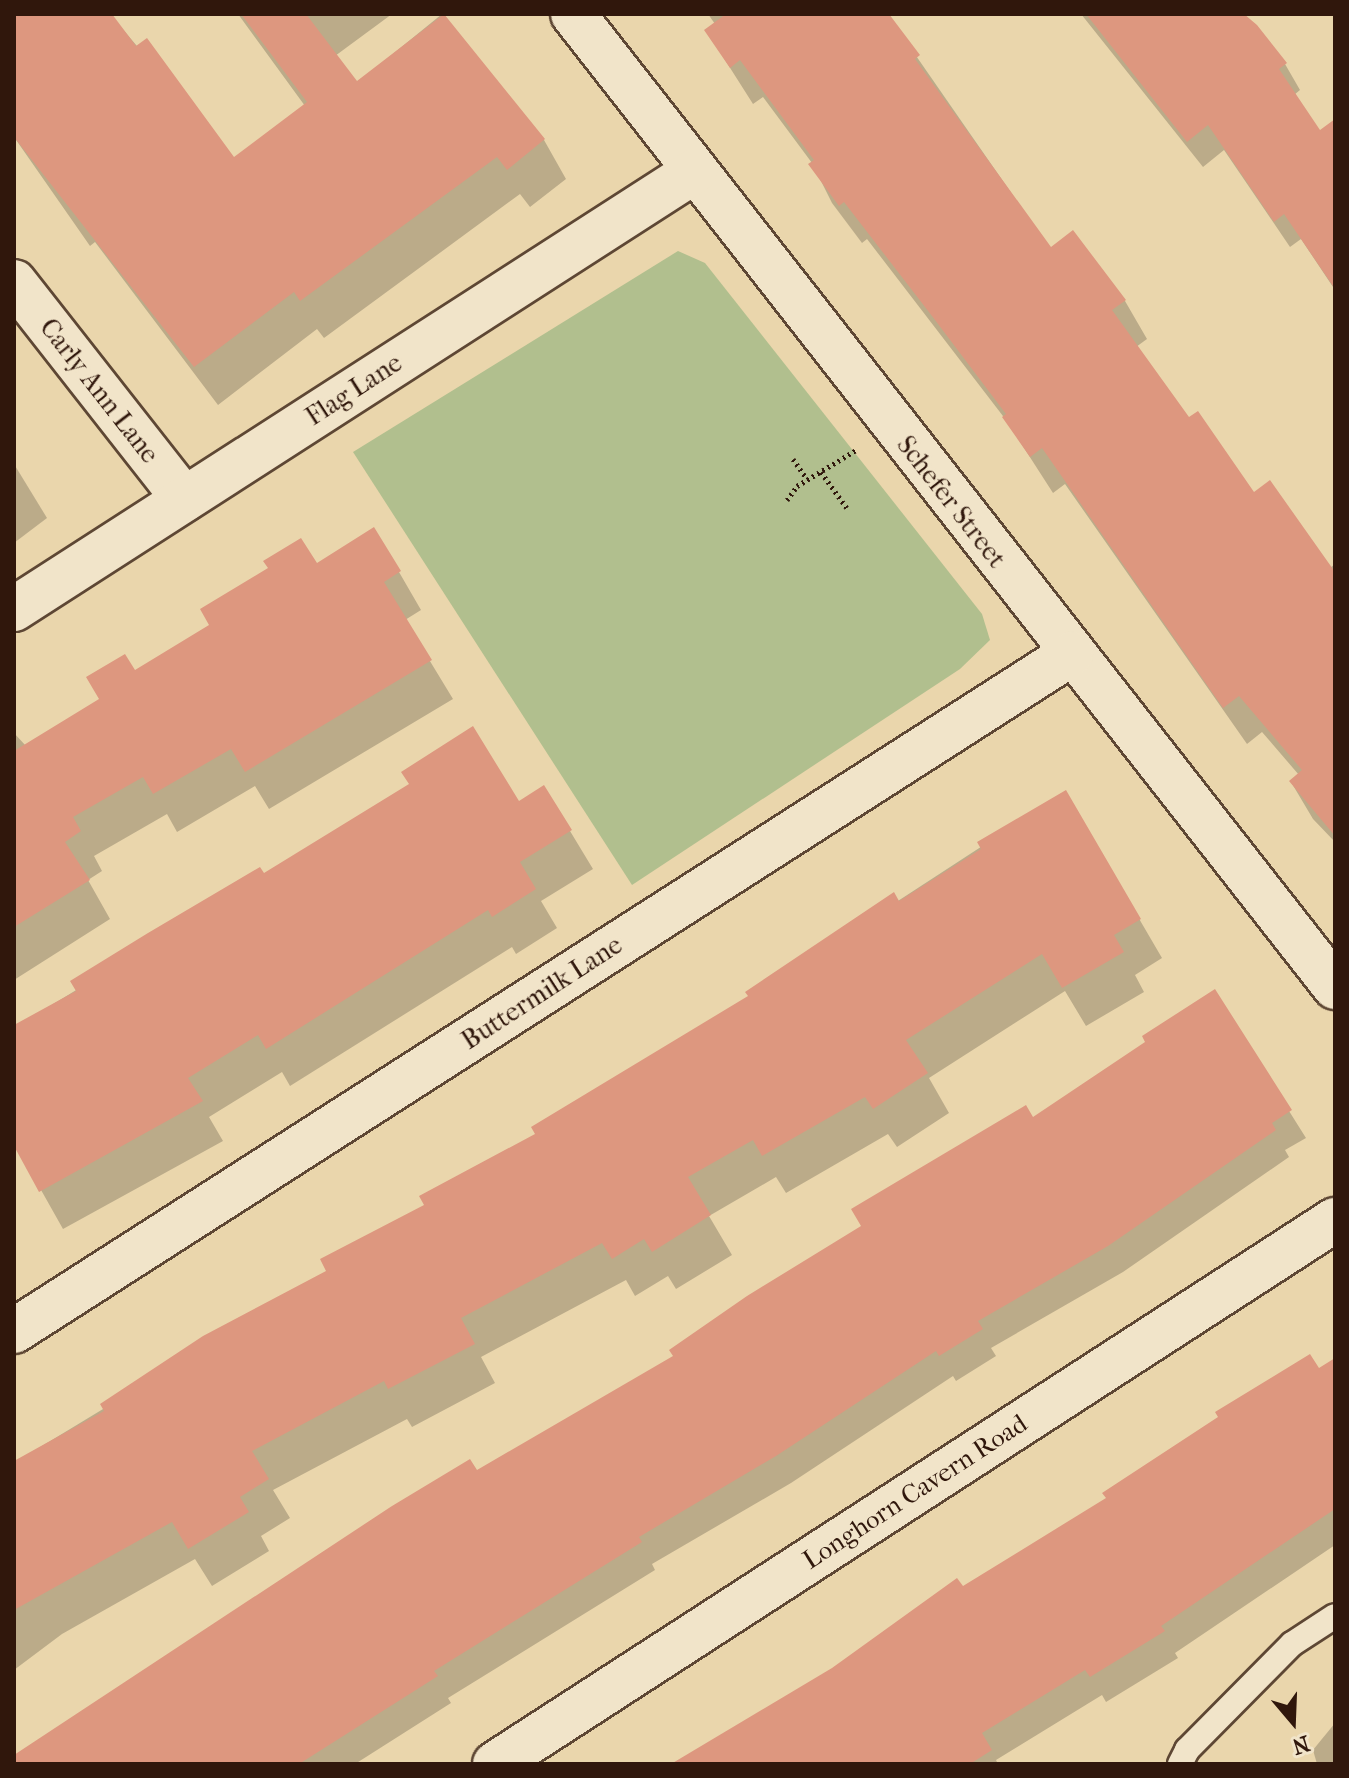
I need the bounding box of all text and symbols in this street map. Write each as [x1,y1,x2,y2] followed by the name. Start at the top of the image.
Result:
[33,313,165,469] street label: Carly Ann Lane
[300,347,408,433] street label: Flag Lane
[890,430,1012,574] street label: Schefer Street
[456,930,628,1056] street label: Buttermilk Lane
[797,1408,1033,1576] street label: Longhorn Cavern Road
[1253,1682,1333,1762] north arrow
[1289,1730,1313,1760] text: N

